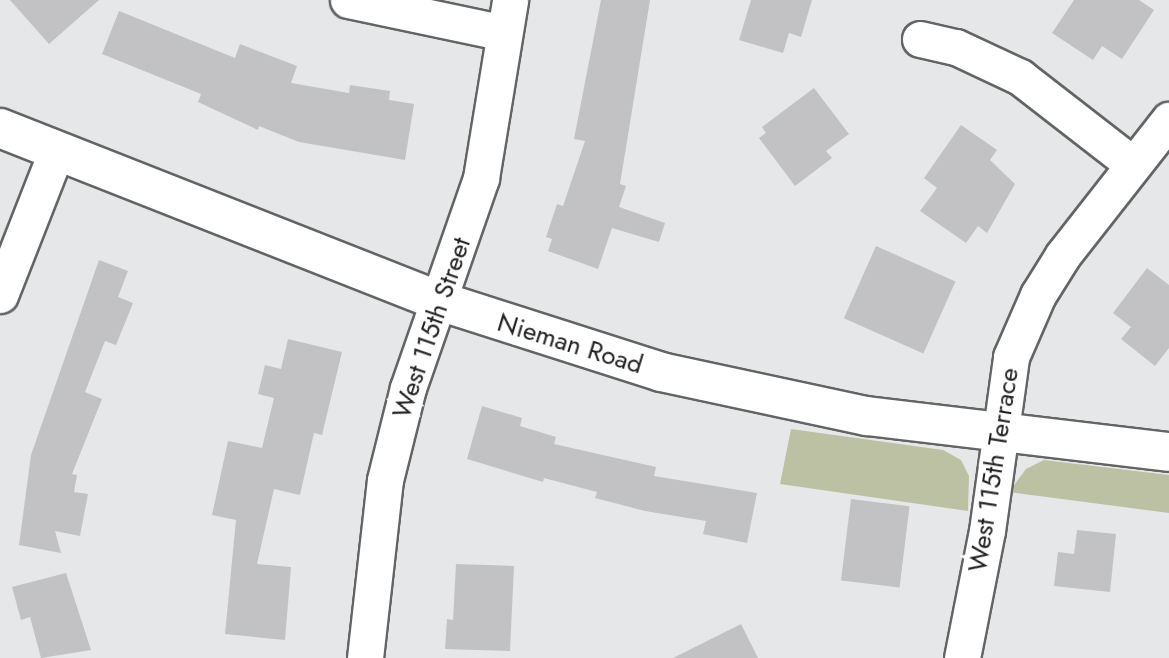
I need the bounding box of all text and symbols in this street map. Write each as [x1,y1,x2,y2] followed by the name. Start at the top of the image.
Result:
[386,233,478,423] street label: West 115th Street
[493,307,647,381] street label: Nieman Road
[962,366,1026,574] street label: West 115th Terrace

